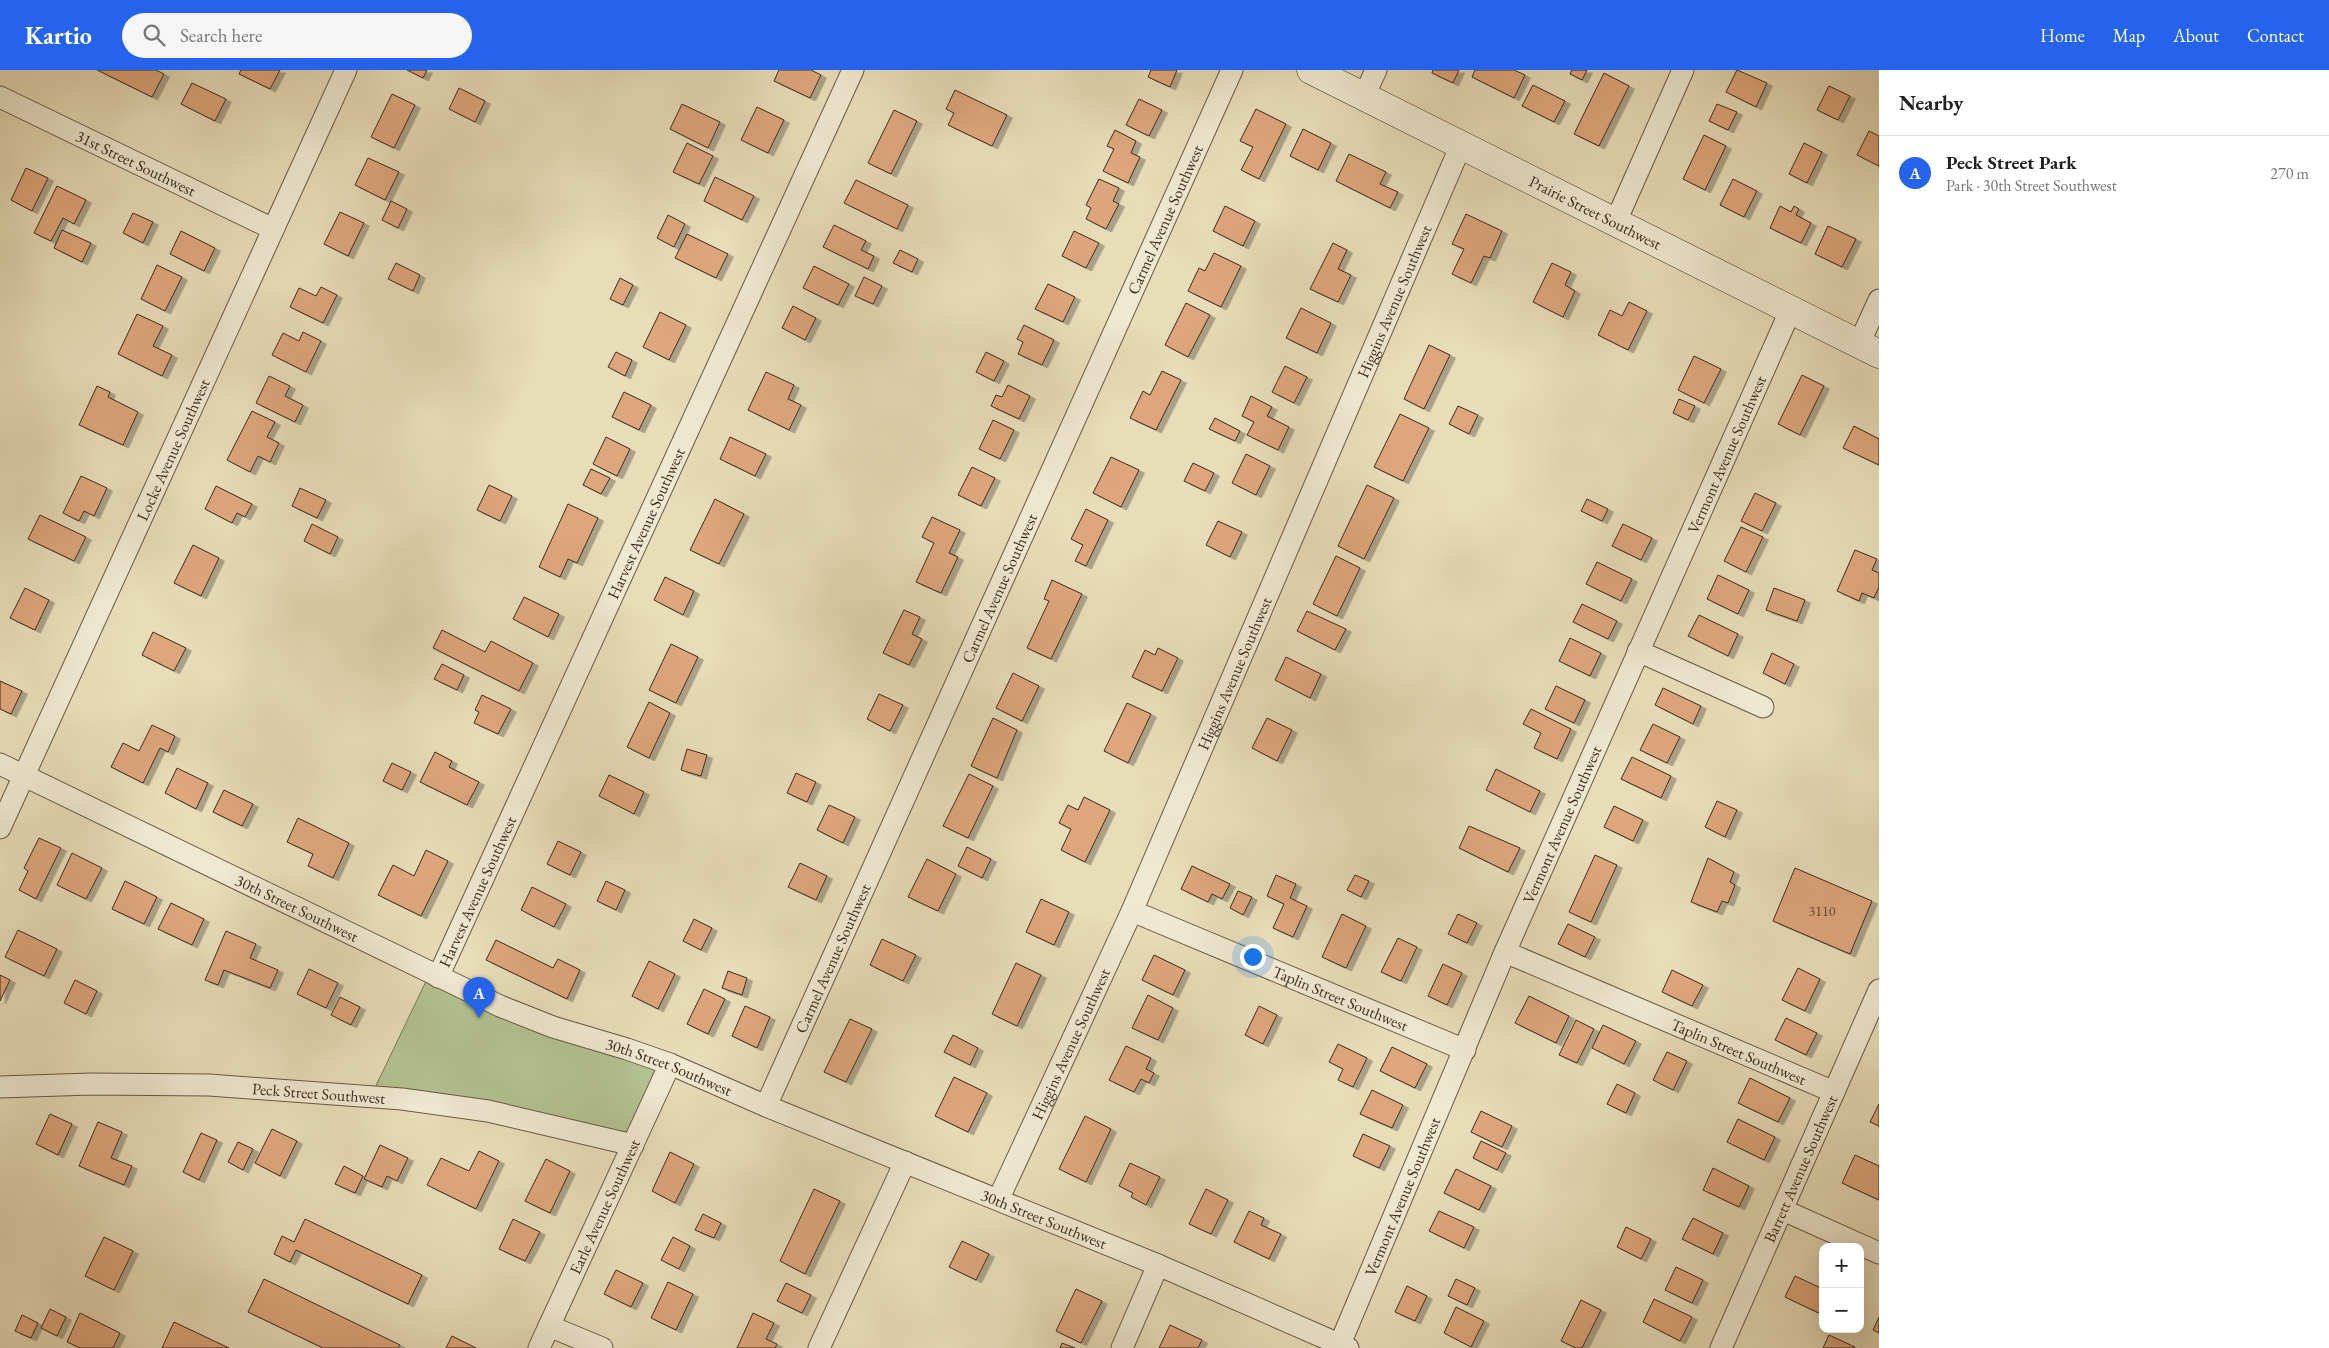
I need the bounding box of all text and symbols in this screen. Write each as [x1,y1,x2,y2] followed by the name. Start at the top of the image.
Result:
[122,13,472,58] search box
[25,20,92,51] text: Kartio
[140,21,168,49] icon: search
[180,23,262,48] text: Search here
[2040,24,2085,47] text: Home
[2113,24,2145,47] text: Map
[2173,24,2219,47] text: About
[2247,24,2304,47] text: Contact
[1899,89,1963,116] text: Nearby
[72,125,199,201] street label: 31st Street Southwest
[1122,141,1207,298] street label: Carmel Avenue Southwest
[1946,150,2077,175] text: Peck Street Park
[1909,163,1921,184] text: A
[2270,163,2309,184] text: 270 m
[1526,170,1665,254] street label: Prairie Street Southwest
[1946,175,2117,196] text: Park · 30th Street Southwest
[1352,221,1436,381] street label: Higgins Avenue Southwest
[1682,372,1771,537] street label: Vermont Avenue Southwest
[131,375,214,524] street label: Locke Avenue Southwest
[602,444,689,602] street label: Harvest Avenue Southwest
[956,510,1042,666] street label: Carmel Avenue Southwest
[1192,594,1276,753] street label: Higgins Avenue Southwest
[1517,742,1606,907] street label: Vermont Avenue Southwest
[433,813,521,970] street label: Harvest Avenue Southwest
[232,869,362,946] street label: 30th Street Southwest
[790,880,875,1036] street label: Carmel Avenue Southwest
[1809,902,1836,920] house number: 3110
[1240,944,1266,970] your location
[1270,960,1412,1036] street label: Taplin Street Southwest
[1026,965,1115,1123] street label: Higgins Avenue Southwest
[463,977,495,1018] pin: A
[1668,1013,1810,1090] street label: Taplin Street Southwest
[603,1033,735,1100] street label: 30th Street Southwest
[251,1078,386,1108] street label: Peck Street Southwest
[1758,1092,1842,1246] street label: Barrett Avenue Southwest
[1359,1114,1445,1279] street label: Vermont Avenue Southwest
[564,1135,645,1277] street label: Earle Avenue Southwest
[978,1184,1110,1254] street label: 30th Street Southwest
[1819,1243,1864,1333] map controls
[1819,1243,1864,1288] button: +
[1819,1288,1864,1333] button: −

